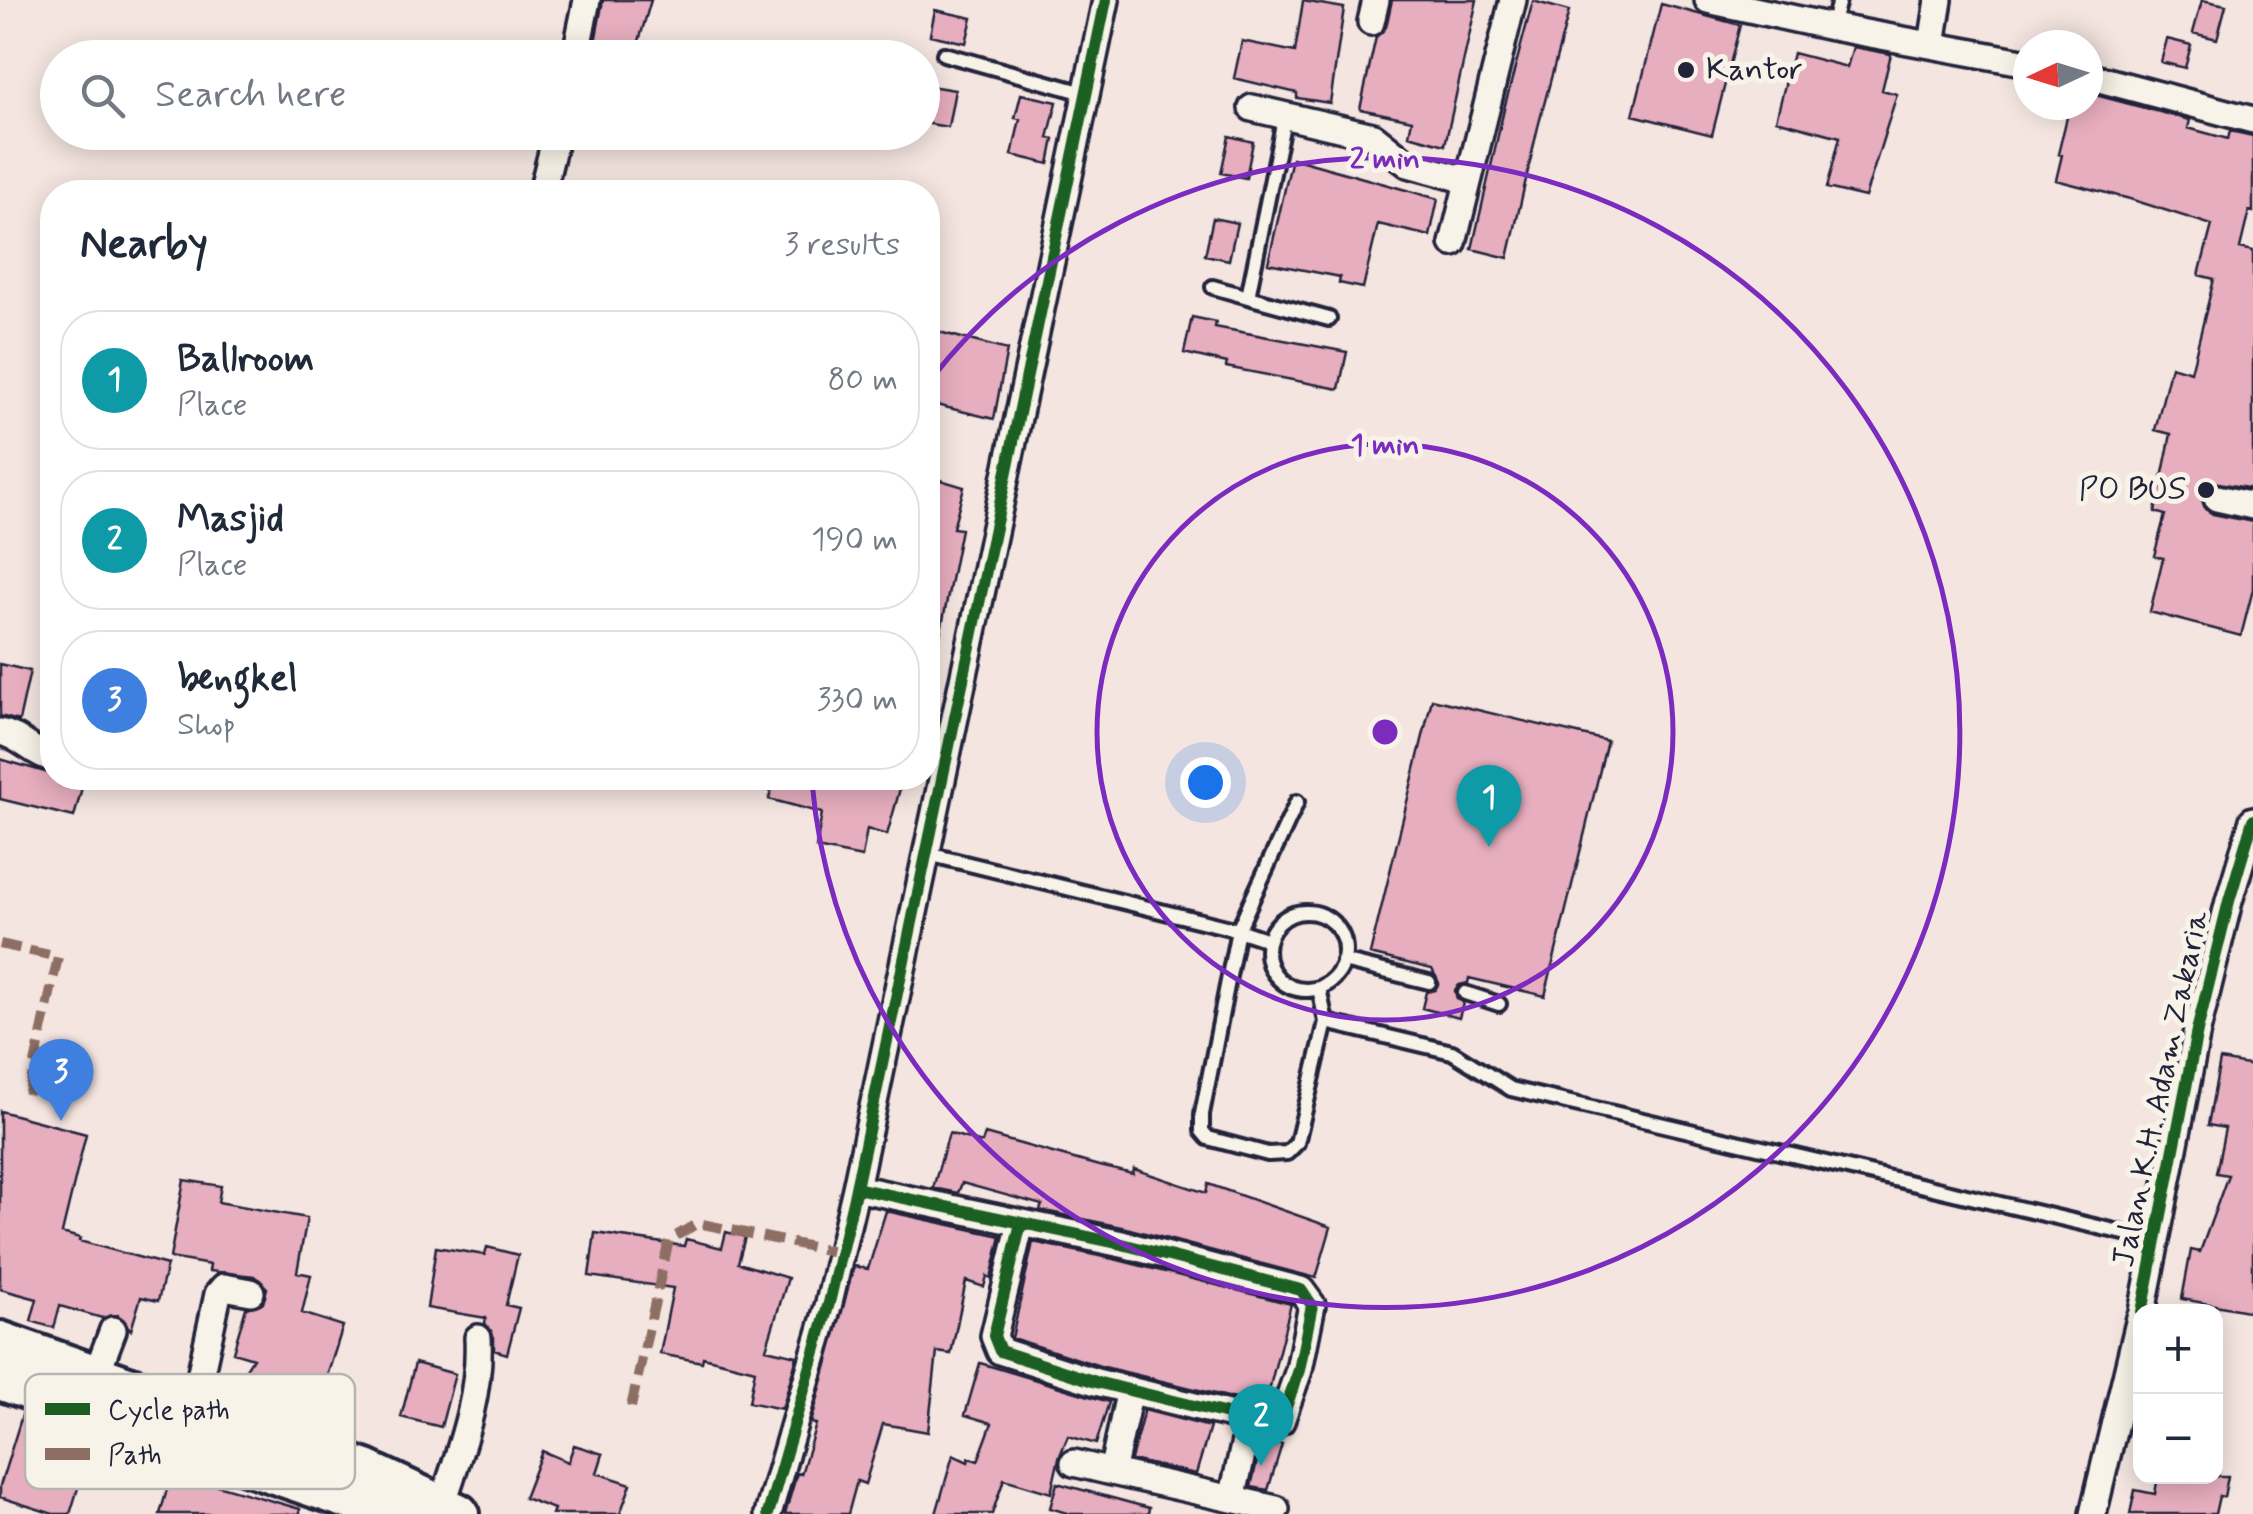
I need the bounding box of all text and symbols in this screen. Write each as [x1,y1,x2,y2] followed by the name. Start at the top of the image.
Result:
[2013,30,2103,120] north arrow
[40,40,940,150] search box
[1706,49,1803,91] place label: Kantor
[1675,59,1697,81] marker: Kantor
[75,68,130,123] icon: search
[155,71,346,120] text: Search here
[1350,140,1420,179] text: 2 min
[80,218,208,273] text: Nearby
[784,224,900,266] text: 3 results
[177,335,314,384] text: Ballroom
[107,359,122,401] text: 1
[828,359,898,401] text: 80 m
[177,384,247,426] text: Place
[1350,426,1420,465] text: 1 min
[2079,469,2186,511] place label: PO BUS
[2195,479,2217,501] marker: PO BUS
[177,495,284,544] text: Masjid
[107,519,122,561] text: 2
[811,519,898,561] text: 190 m
[177,544,247,586] text: Place
[177,655,298,704] text: bengkel
[107,679,122,721] text: 3
[817,679,898,721] text: 330 m
[177,704,236,746] text: Shop
[1367,714,1403,750] centre of rings
[1180,757,1231,808] your location
[1456,764,1522,847] pin: 1
[2103,906,2219,1271] street label: Jalan K.H. Adam Zakaria
[28,1038,94,1121] pin: 3
[2133,1304,2223,1484] map controls
[2133,1304,2223,1394] button: +
[25,1374,355,1489] legend
[1228,1384,1294,1466] pin: 2
[108,1393,230,1430] text: Cycle path
[2133,1394,2223,1484] button: −
[108,1438,162,1475] text: Path

